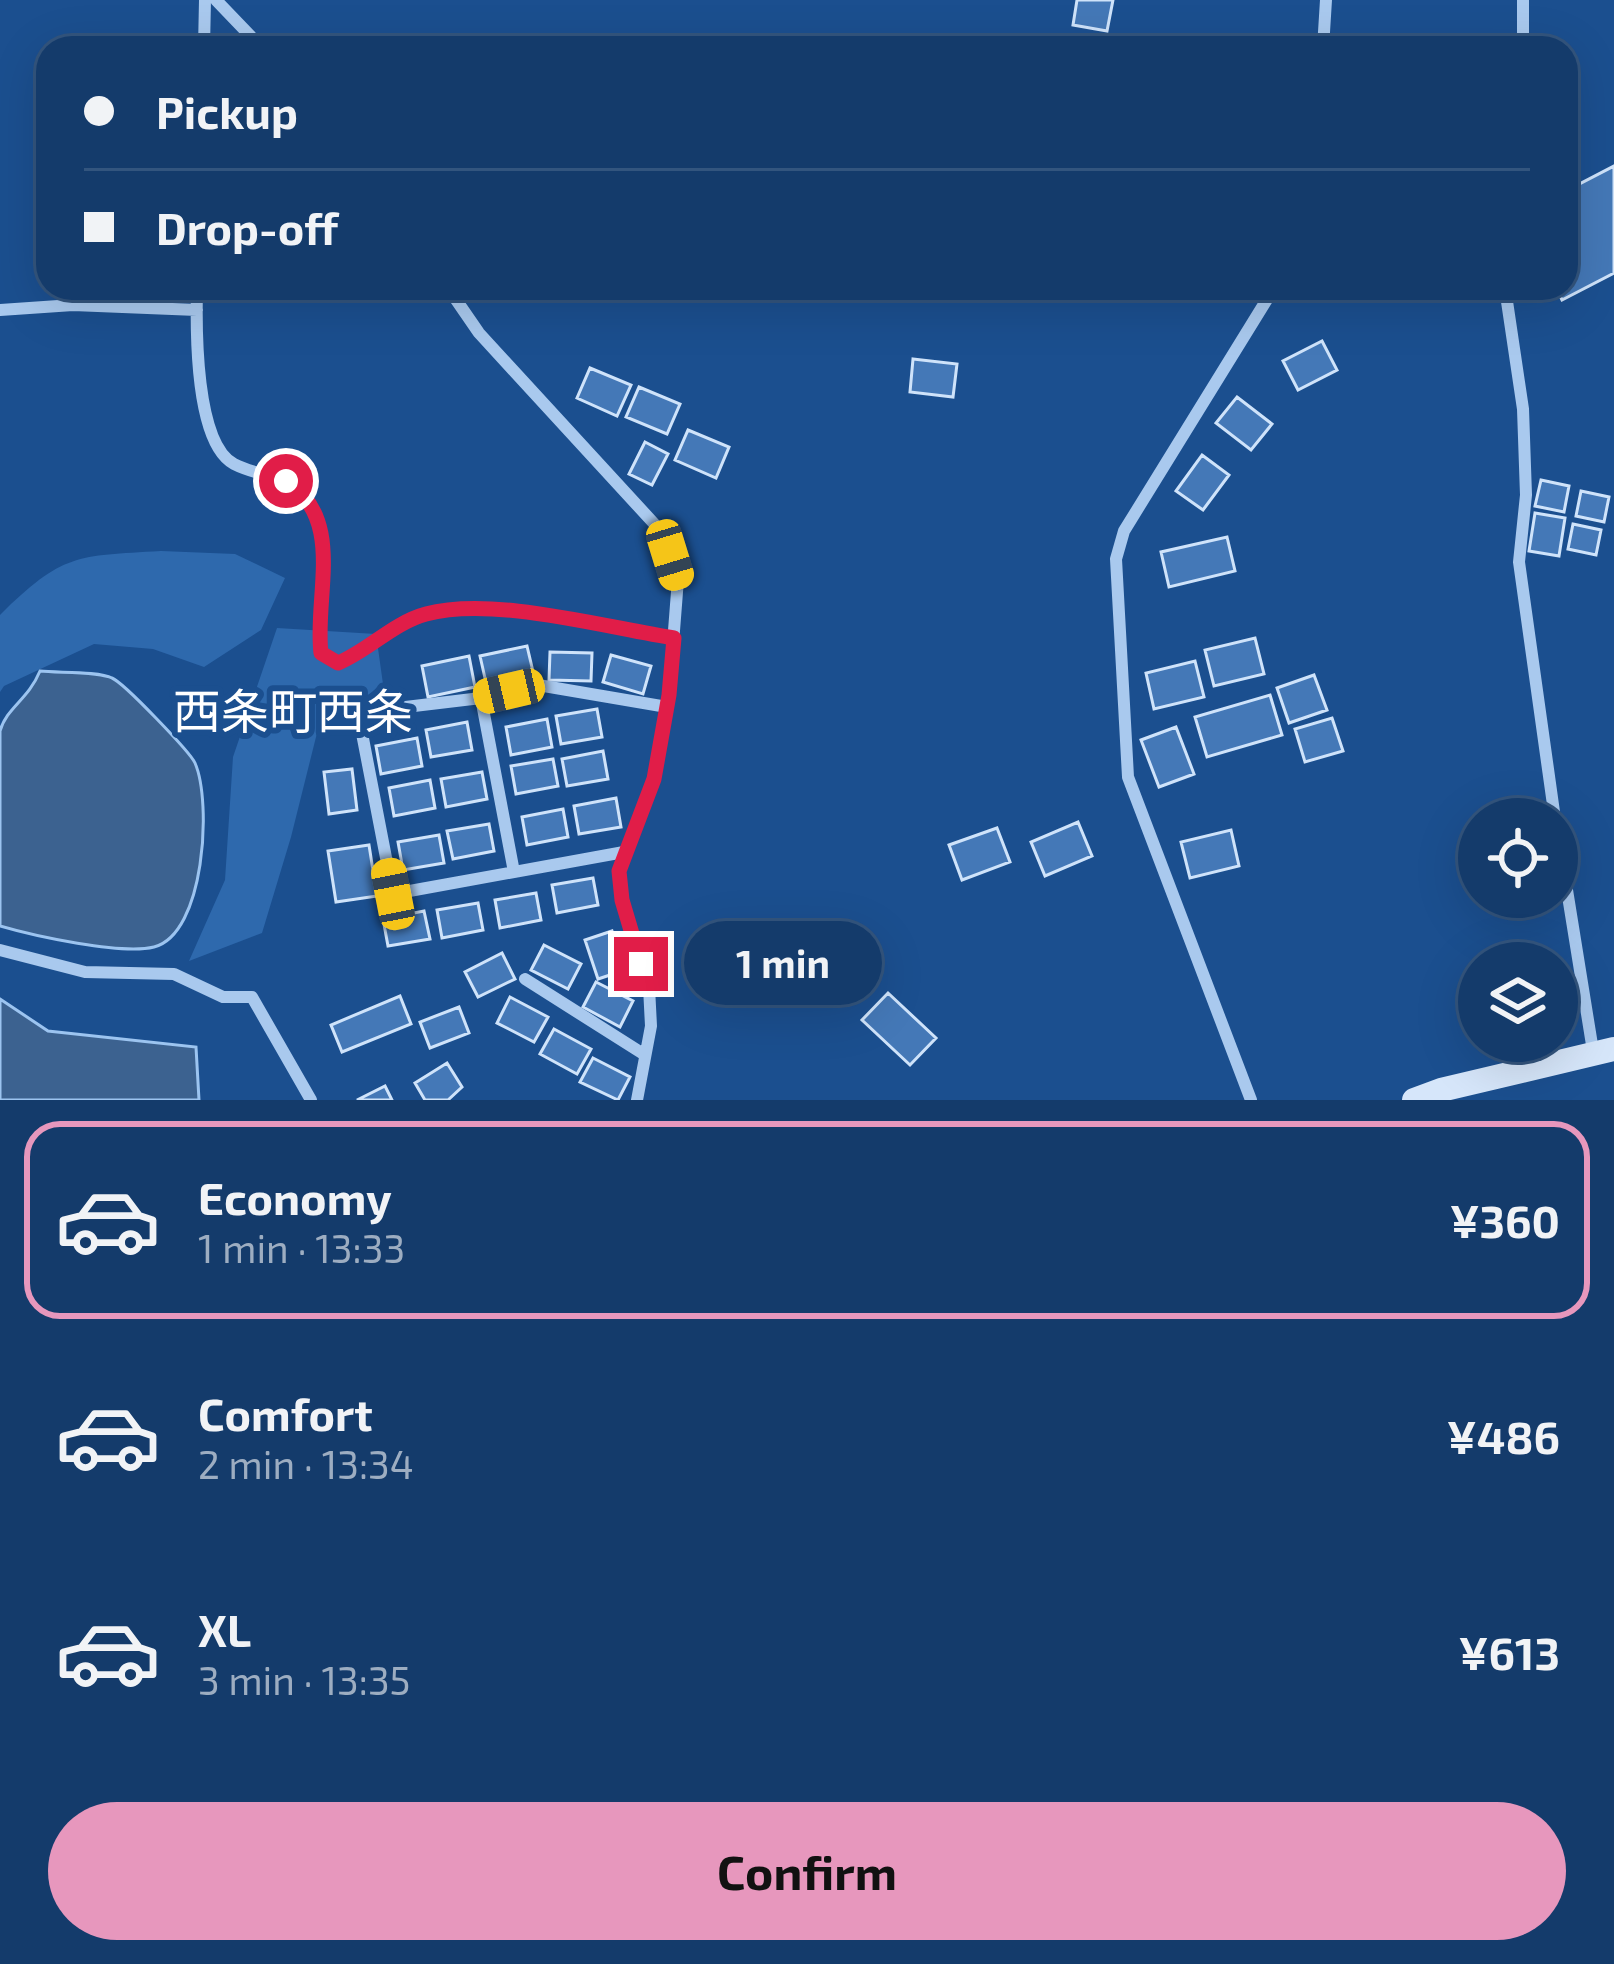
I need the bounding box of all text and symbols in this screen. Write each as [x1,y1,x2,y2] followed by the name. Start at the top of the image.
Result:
[156,84,298,138] text: Pickup
[156,200,338,254] text: Drop-off
[259,454,313,508] route start
[642,515,698,595] car
[470,665,548,717] car
[173,681,413,739] district label: 西条町西条
[1458,798,1578,1062] map controls
[1458,798,1578,918] button: locate
[368,855,418,933] car
[683,922,881,1006] callout: 1 min
[614,937,668,991] route end
[736,939,830,986] text: 1 min
[1458,942,1578,1062] button: layers
[54,1166,162,1274] icon: car
[198,1170,392,1224] text: Economy
[1450,1193,1560,1247] text: ¥360
[198,1224,405,1271] text: 1 min · 13:33
[54,1382,162,1490] icon: car
[198,1386,373,1440] text: Comfort
[1447,1409,1560,1463] text: ¥486
[198,1440,414,1487] text: 2 min · 13:34
[54,1598,162,1706] icon: car
[198,1602,251,1656] text: XL
[1459,1625,1560,1679] text: ¥613
[198,1656,410,1703] text: 3 min · 13:35
[48,1802,1566,1940] button: Confirm

